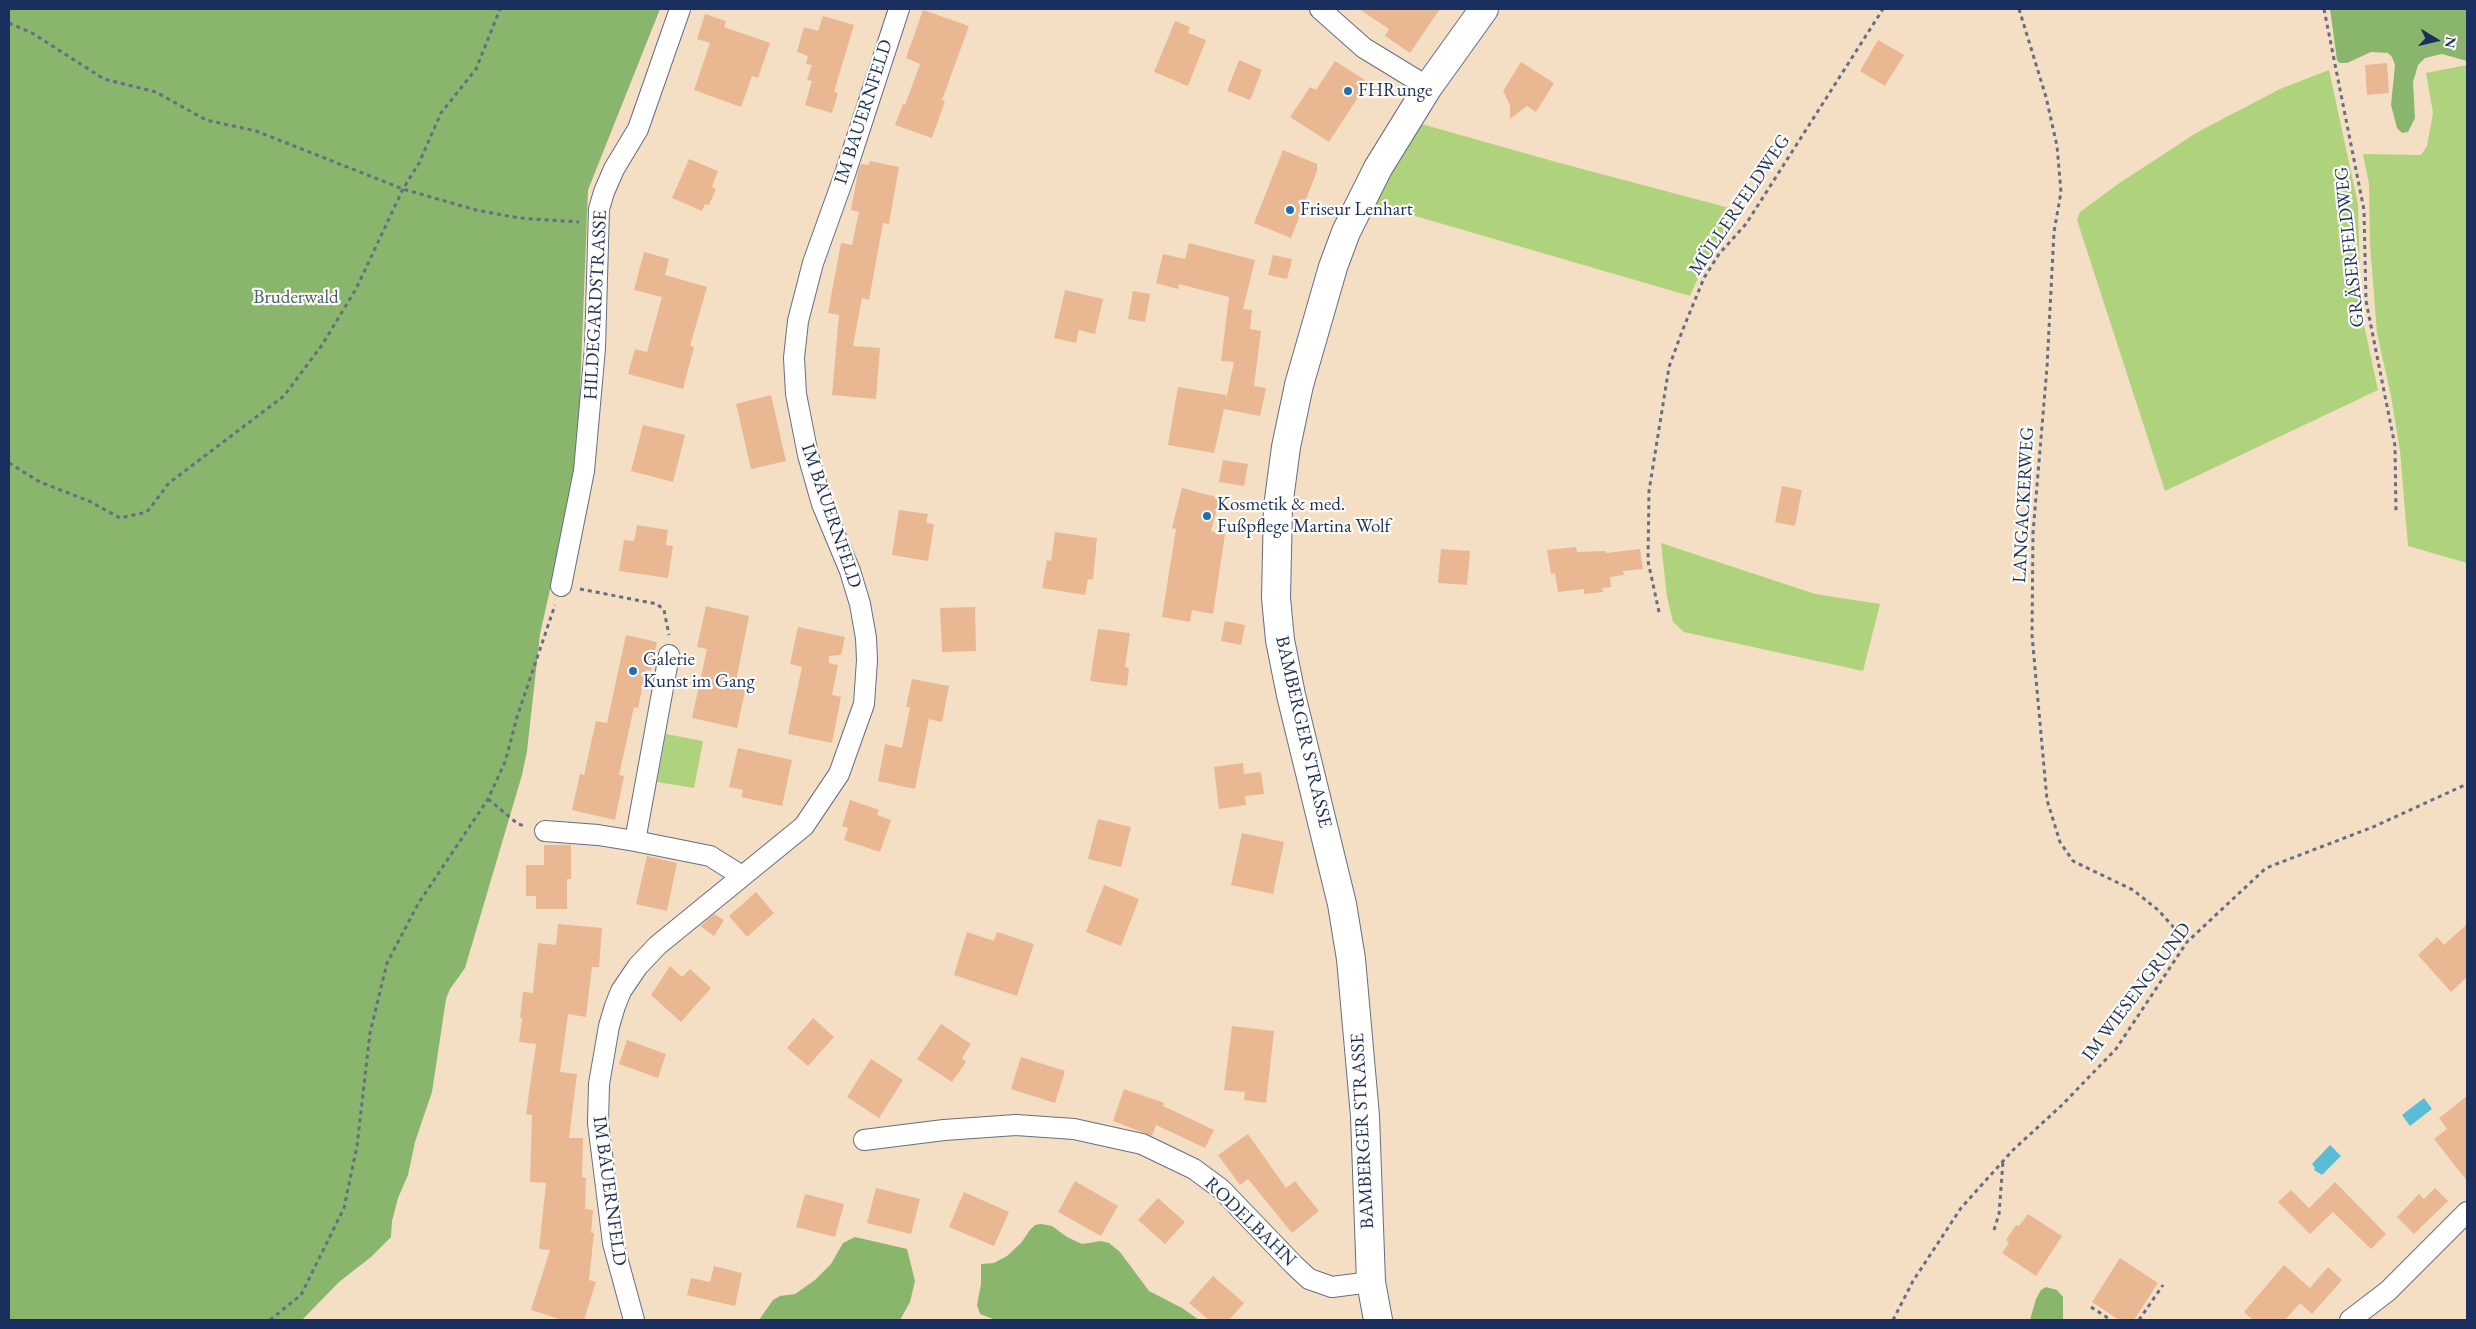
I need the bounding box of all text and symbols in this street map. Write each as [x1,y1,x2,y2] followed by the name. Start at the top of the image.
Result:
[2411,15,2461,65] north arrow
[2441,35,2461,49] text: N
[830,37,898,187] street label: IM BAUERNFELD
[1358,80,1432,102] place label: FHRunge
[1342,85,1354,97] marker: FHRunge
[1684,130,1796,280] street label: MÜLLERFELDWEG
[2330,165,2370,329] street label: GRÄSERFELDWEG
[1300,199,1413,221] place label: Friseur Lenhart
[1284,204,1296,216] marker: Friseur Lenhart
[580,209,612,401] street label: HILDEGARDSTRASSE
[253,287,339,309] park label: Bruderwald
[2009,426,2039,584] street label: LANGACKERWEG
[796,441,866,591] street label: IM BAUERNFELD
[1217,494,1391,538] place label: Kosmetik & med. Fußpflege Martina Wolf
[1201,510,1213,522] marker: Kosmetik & med. Fußpflege Martina Wolf
[1270,634,1336,830] street label: BAMBERGER STRASSE
[643,649,755,693] place label: Galerie Kunst im Gang
[627,665,639,677] marker: Galerie Kunst im Gang
[2078,918,2196,1066] street label: IM WIESENGRUND
[1346,1032,1380,1230] street label: BAMBERGER STRASSE
[587,1115,631,1267] street label: IM BAUERNFELD
[1199,1172,1301,1272] street label: RODELBAHN

